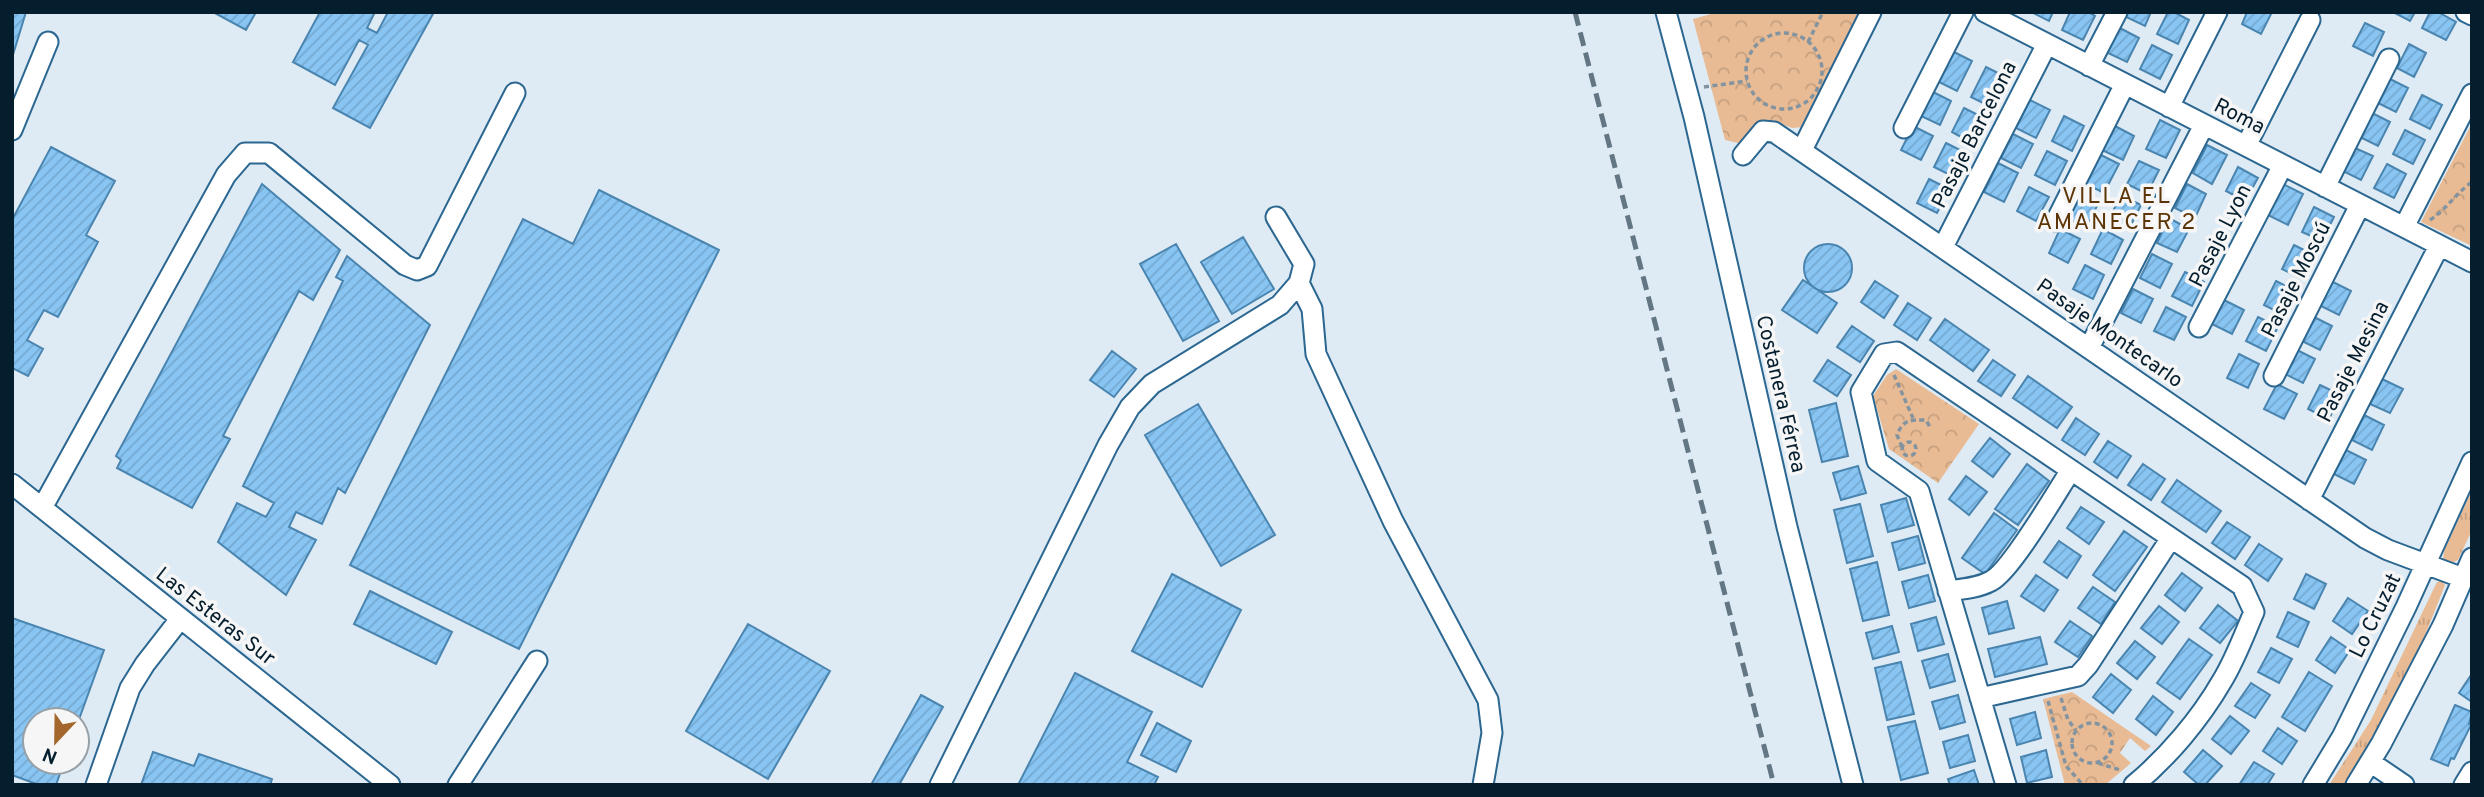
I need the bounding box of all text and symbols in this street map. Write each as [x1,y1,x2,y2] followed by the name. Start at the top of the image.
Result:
[1926,57,2024,213] street label: Pasaje Barcelona
[2209,93,2269,141] street label: Roma
[2184,180,2258,292] street label: Pasaje Lyon
[2037,183,2197,238] district label: VILLA EL AMANECER 2
[2256,217,2338,343] street label: Pasaje Moscú
[2030,273,2188,395] street label: Pasaje Montecarlo
[2312,297,2396,427] street label: Pasaje Mesina
[1749,313,1811,475] street label: Costanera Férrea
[150,562,280,672] street label: Las Esteras Sur
[2344,569,2408,663] street label: Lo Cruzat
[21,706,91,776] north arrow
[40,741,61,769] text: N

